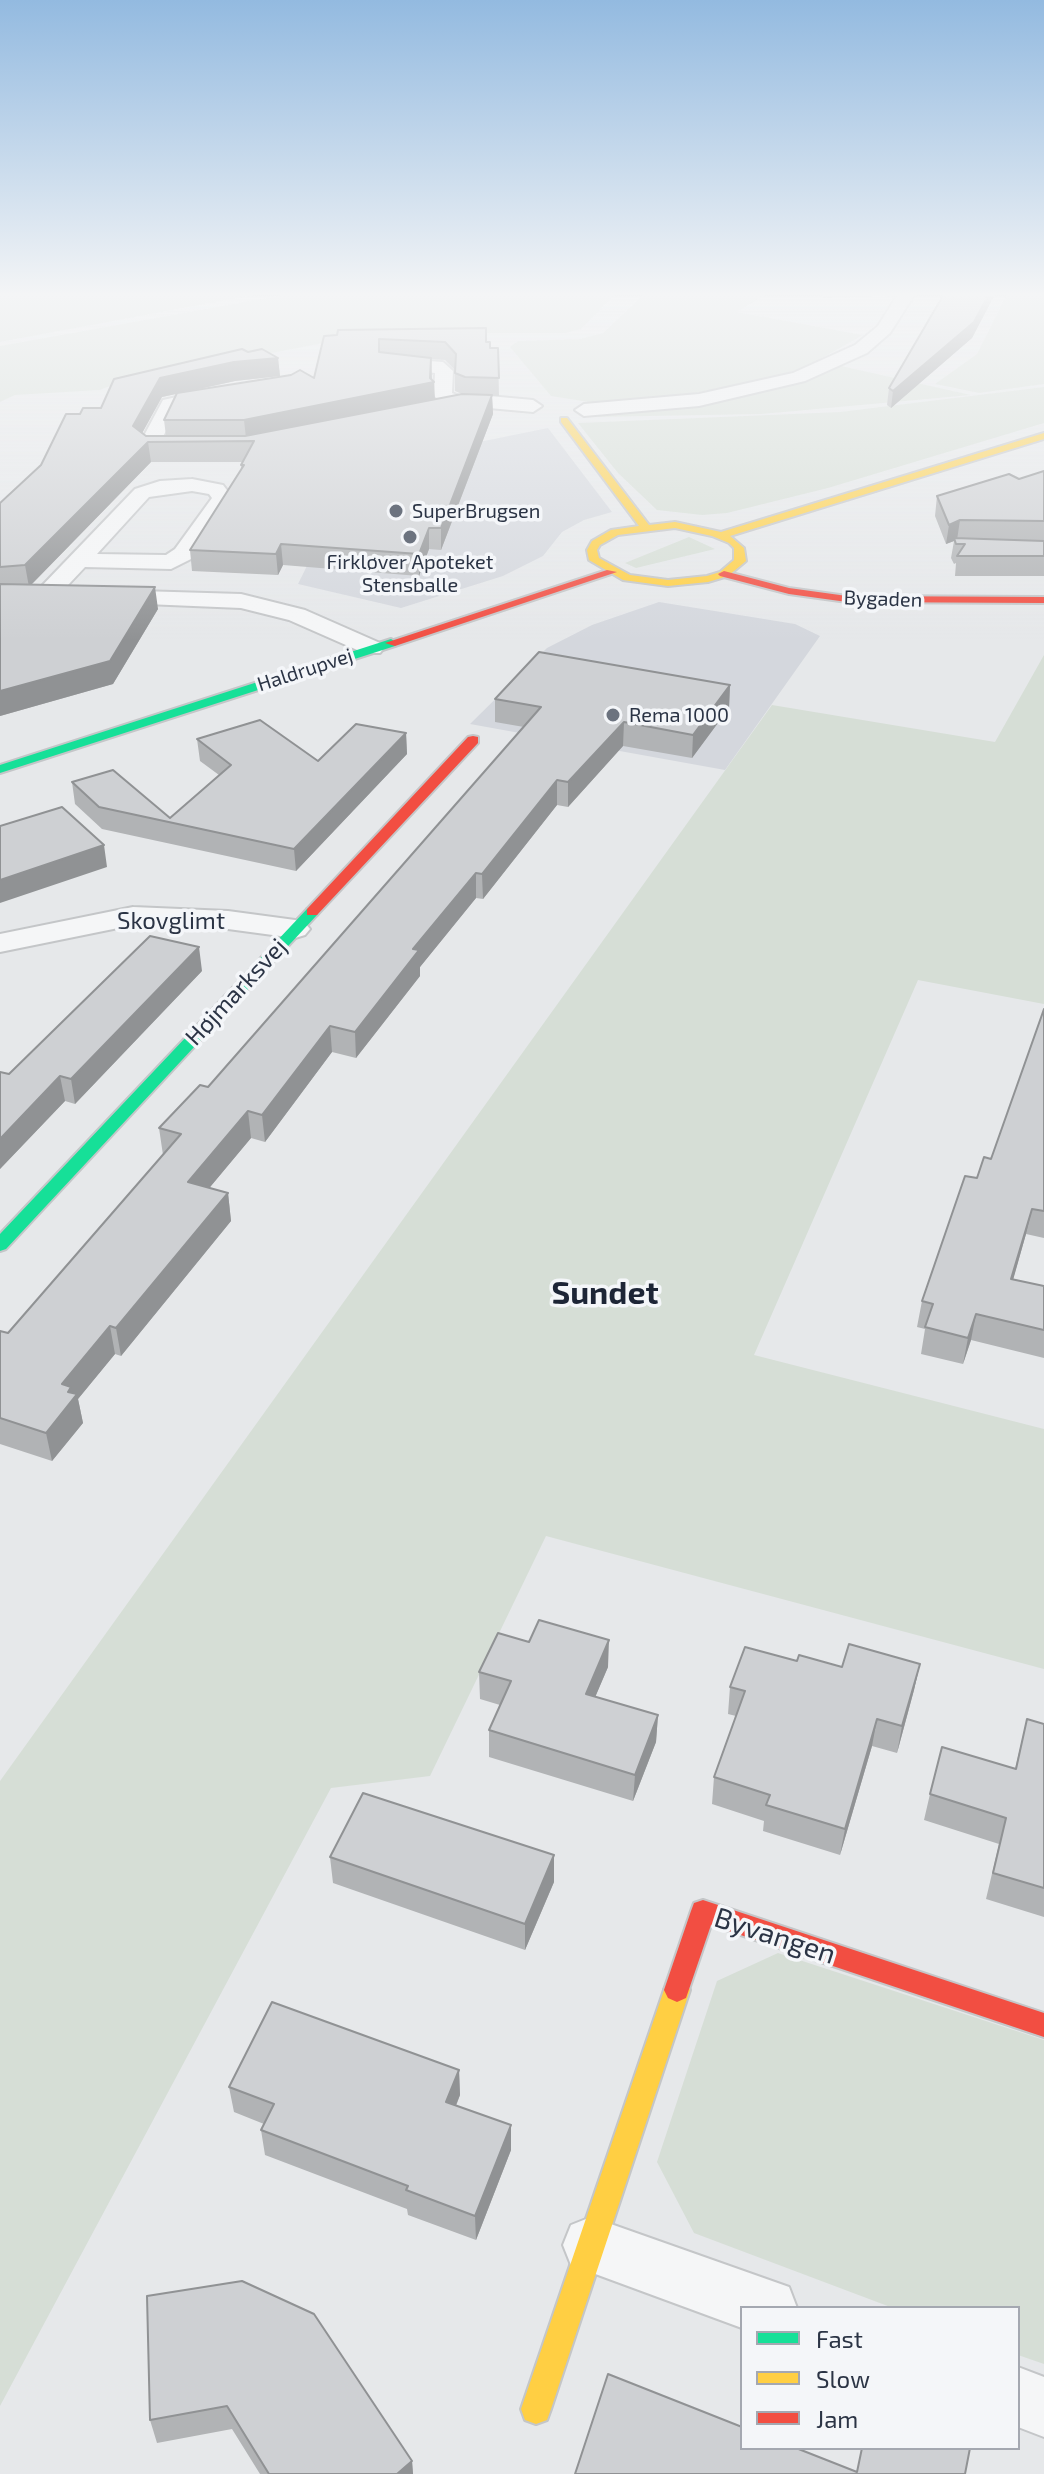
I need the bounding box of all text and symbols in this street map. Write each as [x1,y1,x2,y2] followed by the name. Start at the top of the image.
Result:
[412,499,540,523] place label: SuperBrugsen
[387,502,405,520] marker: SuperBrugsen
[401,528,419,546] marker: Firkløver Apoteket Stensballe
[327,550,493,597] place label: Firkløver Apoteket Stensballe
[843,586,923,612] street label: Bygaden
[254,643,356,697] street label: Haldrupvej
[629,703,729,727] place label: Rema 1000
[604,706,622,724] marker: Rema 1000
[117,907,225,935] street label: Skovglimt
[179,933,293,1051] street label: Højmarksvej
[551,1274,659,1312] district label: Sundet
[710,1901,840,1971] street label: Byvangen
[740,2306,1020,2450] legend
[816,2324,863,2353] text: Fast
[816,2364,870,2393] text: Slow
[816,2404,858,2433] text: Jam

